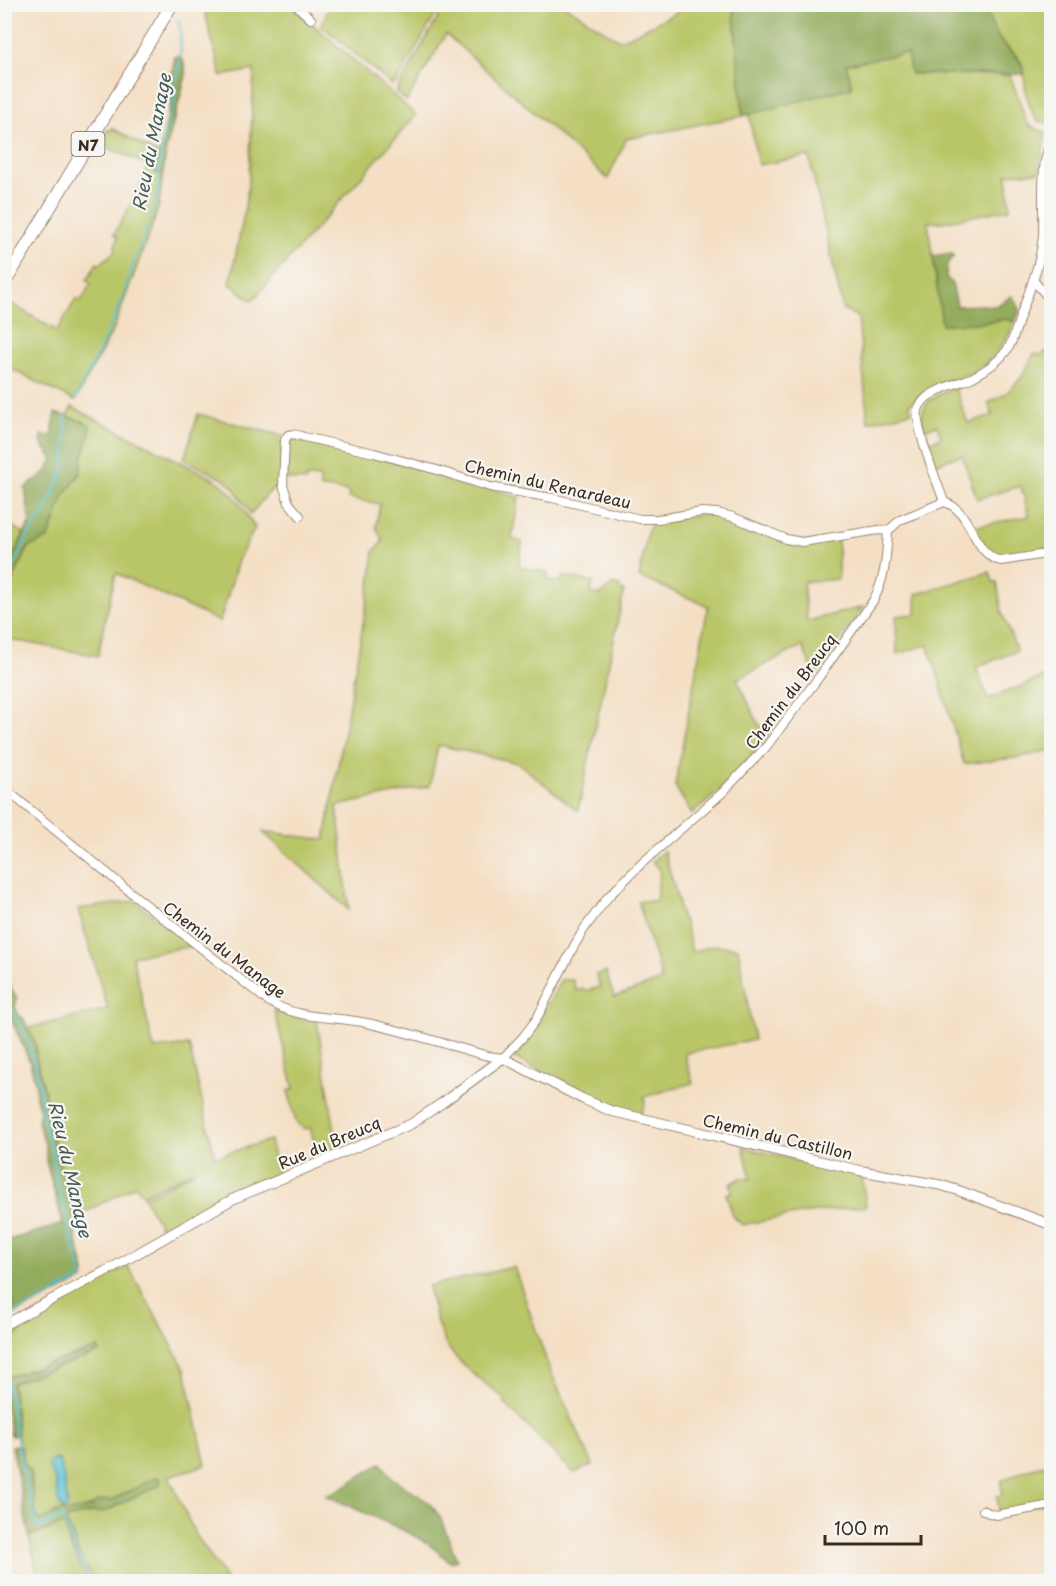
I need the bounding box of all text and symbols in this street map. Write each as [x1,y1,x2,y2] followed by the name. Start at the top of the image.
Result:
[124,70,178,213] water label: Rieu du Manage
[72,132,104,156] road number: N7
[462,452,634,514] street label: Chemin du Renardeau
[739,628,841,754] street label: Chemin du Breucq
[158,895,292,1003] street label: Chemin du Manage
[42,1098,100,1241] water label: Rieu du Manage
[701,1107,855,1165] street label: Chemin du Castillon
[274,1110,384,1174] street label: Rue du Breucq
[825,1508,921,1546] scale bar
[834,1514,889,1541] text: 100 m

